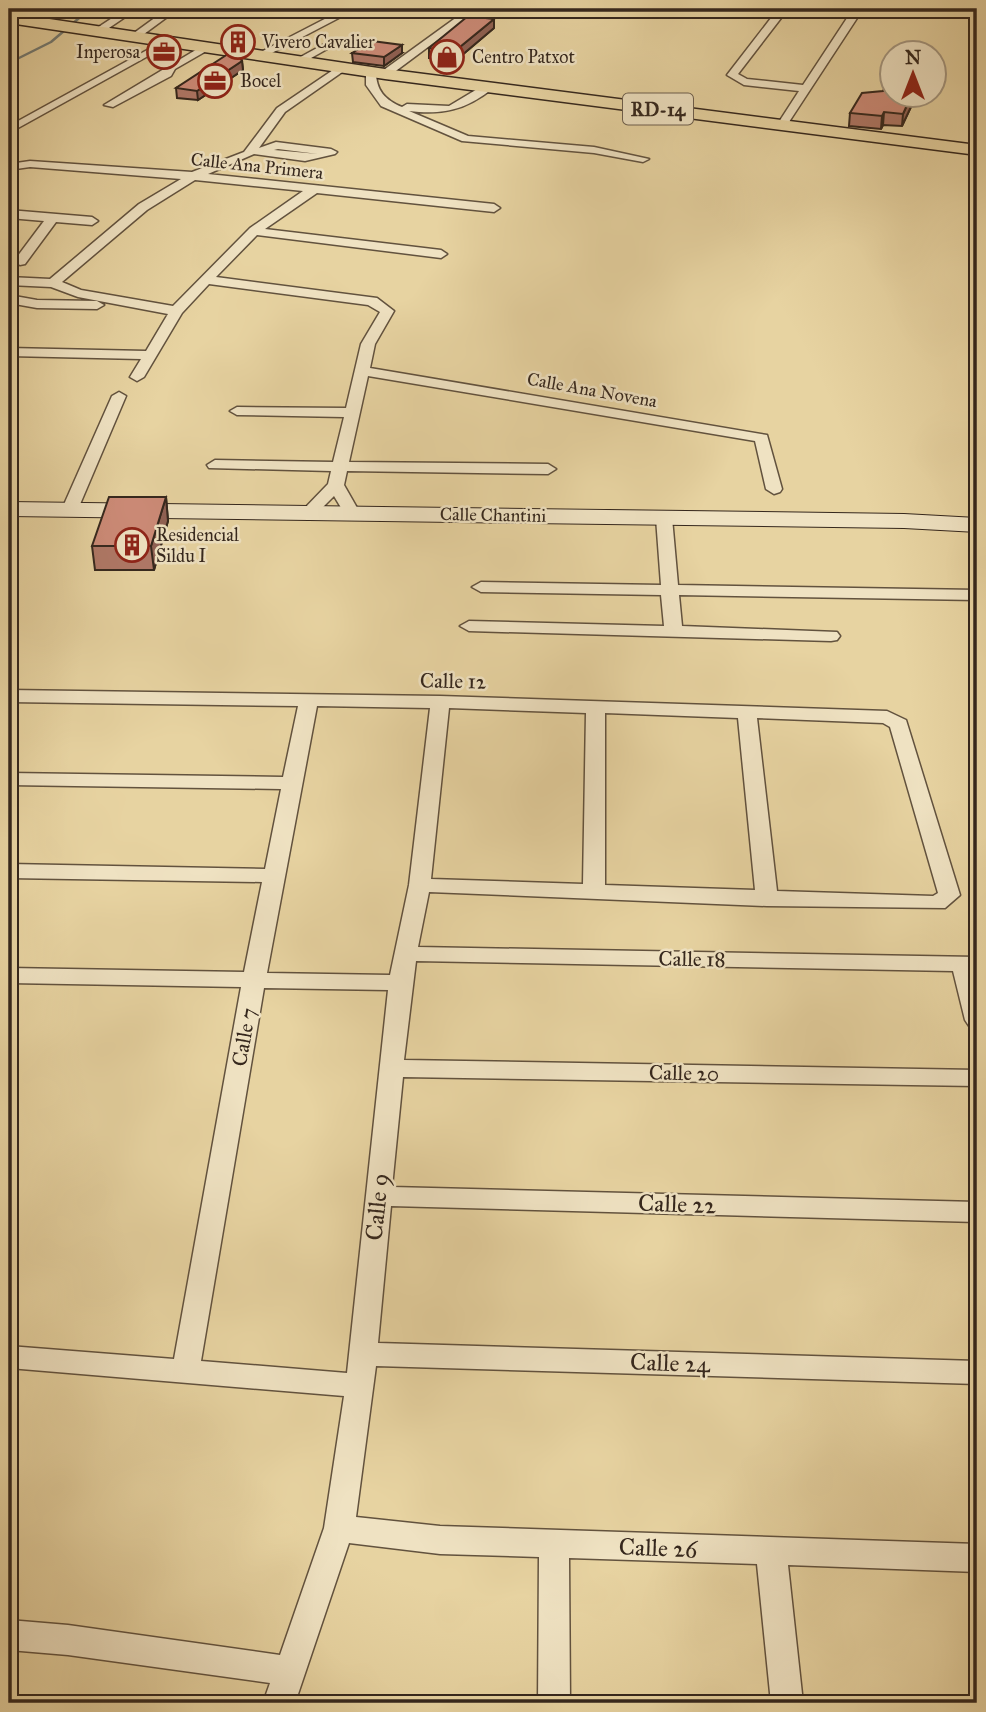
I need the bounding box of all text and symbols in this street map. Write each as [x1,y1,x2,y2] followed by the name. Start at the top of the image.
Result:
[219,23,257,61] building icon: Vivero Cavalier
[261,31,375,53] place label: Vivero Cavalier
[145,33,183,71] office icon: Inperosa
[428,38,466,76] shop icon: Centro Patxot
[878,38,948,108] north arrow
[76,41,140,63] place label: Inperosa
[472,46,576,68] place label: Centro Patxot
[905,46,921,69] text: N
[196,62,234,100] office icon: Bocel
[240,70,281,92] place label: Bocel
[623,94,693,124] road number: RD-14
[190,148,325,184] street label: Calle Ana Primera
[525,368,659,412] street label: Calle Ana Novena
[440,503,546,527] street label: Calle Chantini
[156,524,239,567] place label: Residencial Sildu I
[113,526,151,564] building icon: Residencial Sildu I
[420,667,487,695] street label: Calle 12
[658,945,726,973] street label: Calle 18
[226,1006,262,1068] street label: Calle 7
[649,1059,719,1087] street label: Calle 20
[359,1172,395,1242] street label: Calle 9
[637,1188,717,1220] street label: Calle 22
[630,1347,711,1379] street label: Calle 24
[618,1532,699,1564] street label: Calle 26

